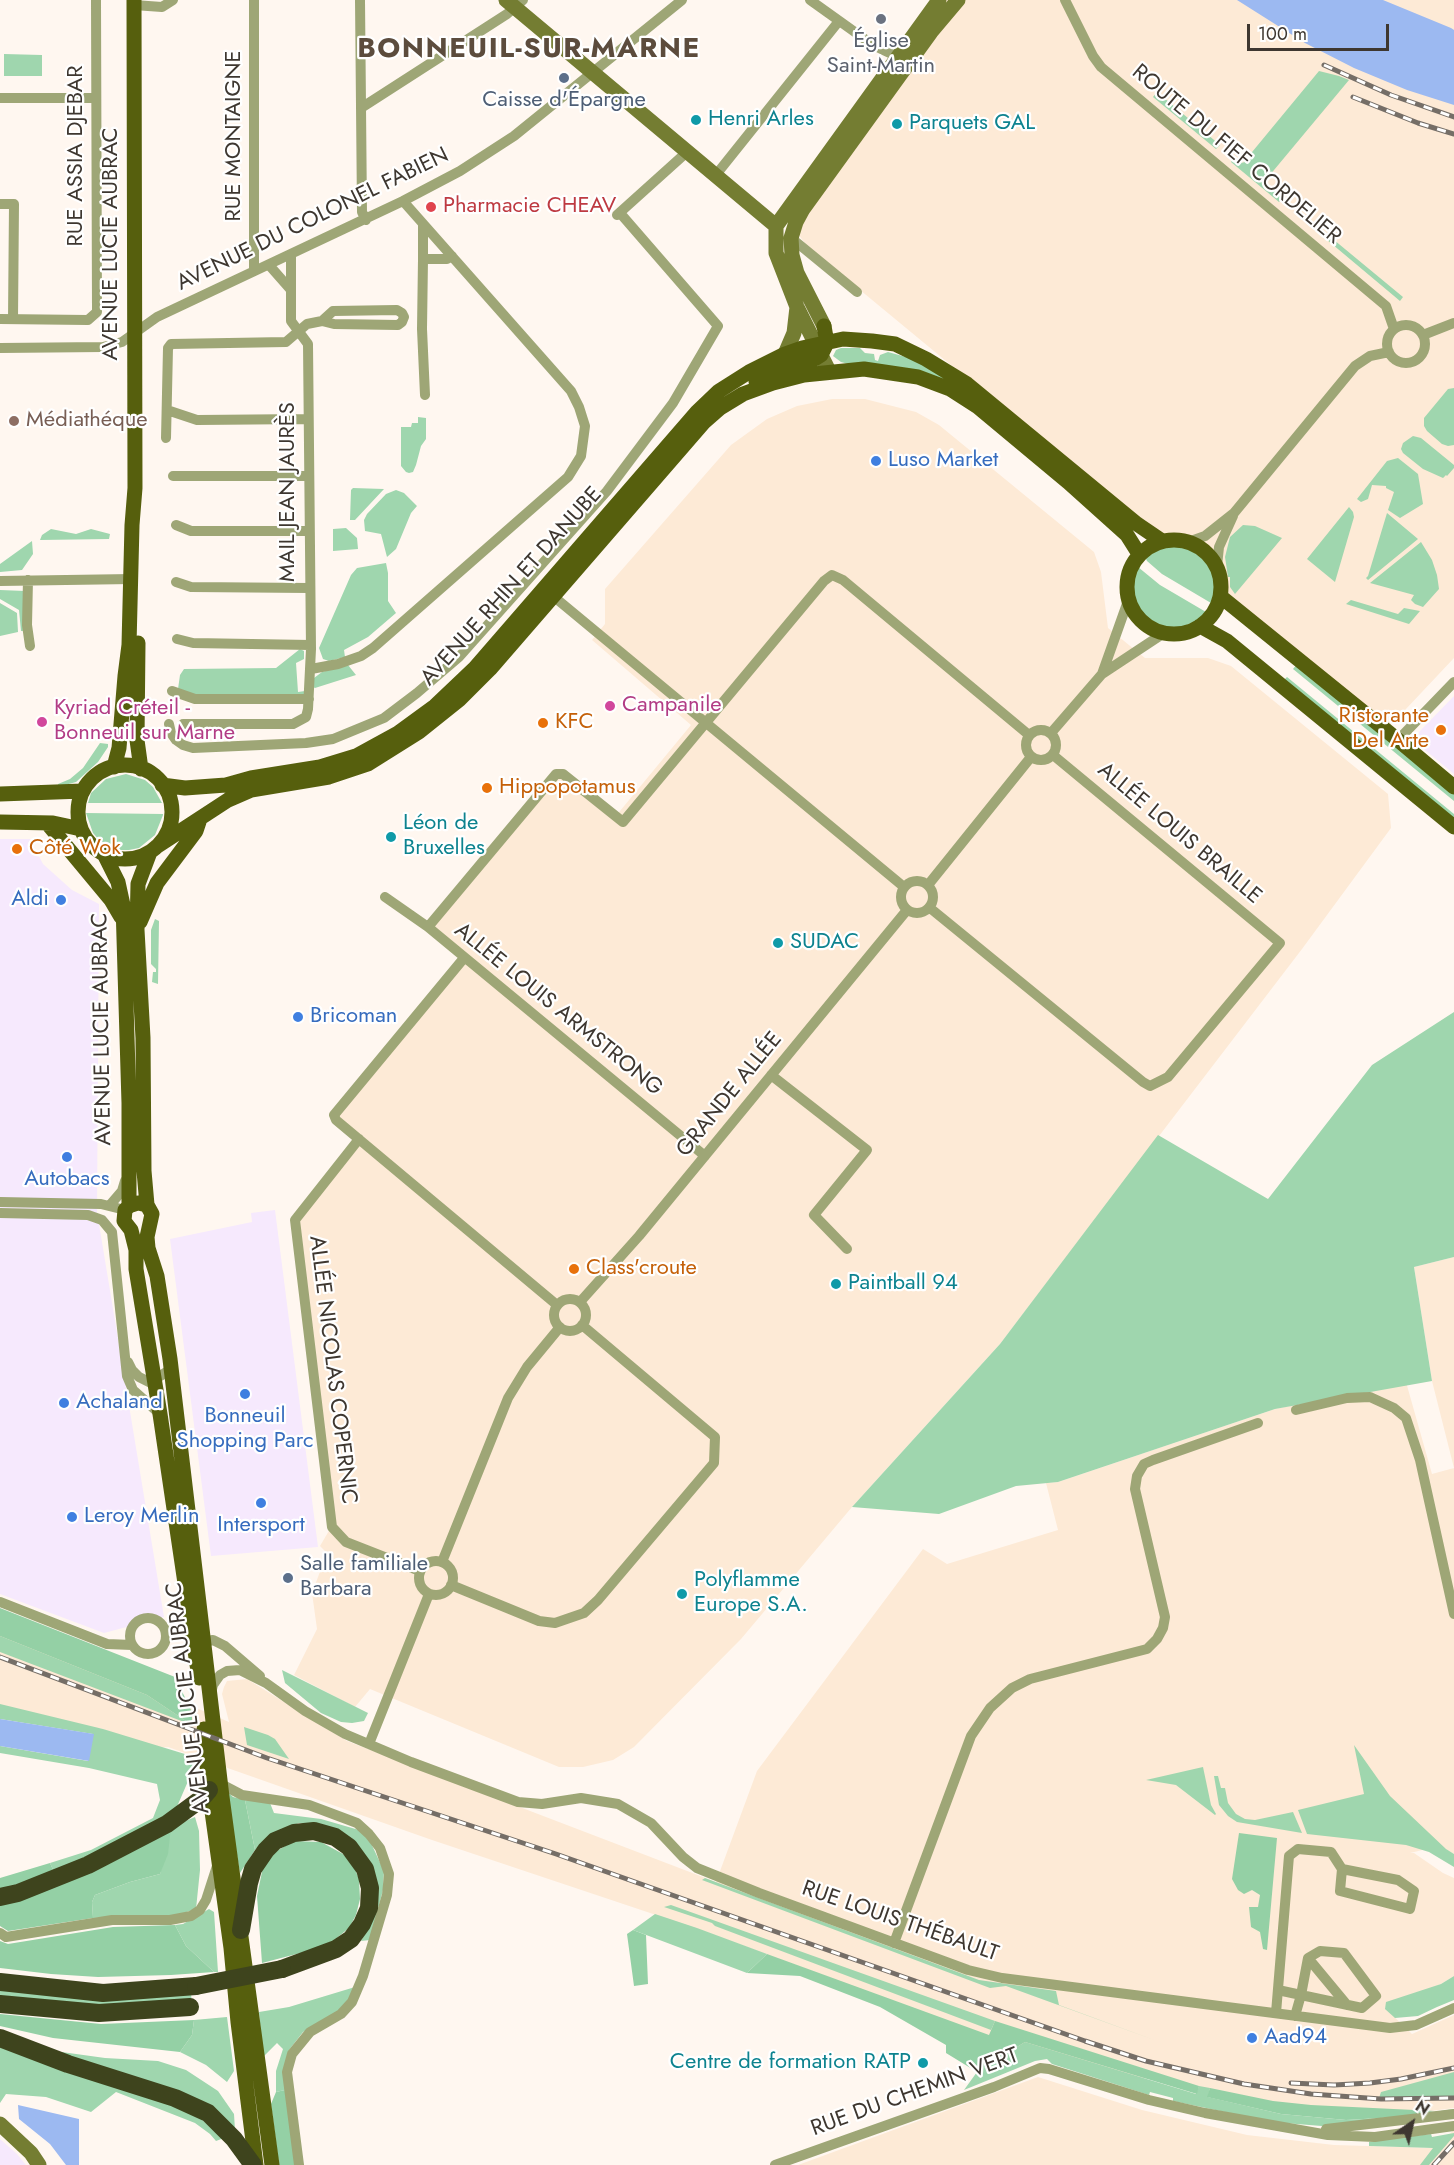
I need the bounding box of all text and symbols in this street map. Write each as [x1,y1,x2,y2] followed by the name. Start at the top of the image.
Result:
[874,12,888,26] marker: Église Saint-Martin
[1250,12,1392,50] scale bar
[1258,21,1307,47] text: 100 m
[827,29,935,80] place label: Église Saint-Martin
[357,33,701,67] district label: BONNEUIL-SUR-MARNE
[222,50,248,222] street label: RUE MONTAIGNE
[1126,60,1346,250] street label: ROUTE DU FIEF CORDELIER
[64,65,90,247] street label: RUE ASSIA DJEBAR
[557,71,571,85] marker: Caisse d'Épargne
[482,88,646,114] place label: Caisse d'Épargne
[708,107,814,133] place label: Henri Arles
[909,111,1035,137] place label: Parquets GAL
[689,113,703,127] marker: Henri Arles
[890,117,904,131] marker: Parquets GAL
[99,127,125,361] street label: AVENUE LUCIE AUBRAC
[173,143,453,297] street label: AVENUE DU COLONEL FABIEN
[443,194,616,220] place label: Pharmacie CHEAV
[424,200,438,214] marker: Pharmacie CHEAV
[276,402,302,582] street label: MAIL JEAN JAURÈS
[26,408,148,434] place label: Médiathéque
[7,414,21,428] marker: Médiathéque
[888,448,998,474] place label: Luso Market
[869,454,883,468] marker: Luso Market
[416,482,608,692] street label: AVENUE RHIN ET DANUBE
[622,693,722,719] place label: Campanile
[54,696,235,748] place label: Kyriad Créteil - Bonneuil sur Marne
[603,699,617,713] marker: Campanile
[1339,704,1429,756] place label: Ristorante Del Arte
[555,710,593,736] place label: KFC
[35,715,49,729] marker: Kyriad Créteil - Bonneuil sur Marne
[536,716,550,730] marker: KFC
[1434,723,1448,737] marker: Ristorante Del Arte
[1092,758,1266,910] street label: ALLÉE LOUIS BRAILLE
[499,775,636,801] place label: Hippopotamus
[480,781,494,795] marker: Hippopotamus
[403,811,485,862] place label: Léon de Bruxelles
[384,830,398,844] marker: Léon de Bruxelles
[29,836,121,862] place label: Côté Wok
[10,842,24,856] marker: Côté Wok
[11,887,49,913] place label: Aldi
[54,893,68,907] marker: Aldi
[88,912,118,1146] street label: AVENUE LUCIE AUBRAC
[449,918,667,1102] street label: ALLÉE LOUIS ARMSTRONG
[790,930,859,956] place label: SUDAC
[771,936,785,950] marker: SUDAC
[310,1004,397,1030] place label: Bricoman
[291,1010,305,1024] marker: Bricoman
[672,1027,788,1163] street label: GRANDE ALLÉE
[60,1150,74,1164] marker: Autobacs
[24,1167,110,1193] place label: Autobacs
[302,1234,362,1506] street label: ALLÉE NICOLAS COPERNIC
[586,1256,697,1282] place label: Class'croute
[567,1262,581,1276] marker: Class'croute
[848,1271,958,1297] place label: Paintball 94
[829,1277,843,1291] marker: Paintball 94
[238,1387,252,1401] marker: Bonneuil Shopping Parc
[76,1390,163,1416] place label: Achaland
[57,1396,71,1410] marker: Achaland
[177,1404,313,1456] place label: Bonneuil Shopping Parc
[254,1496,268,1510] marker: Intersport
[84,1504,199,1530] place label: Leroy Merlin
[65,1510,79,1524] marker: Leroy Merlin
[217,1513,305,1539] place label: Intersport
[300,1552,428,1604] place label: Salle familiale Barbara
[694,1568,808,1620] place label: Polyflamme Europe S.A.
[281,1571,295,1585] marker: Salle familiale Barbara
[162,1581,216,1815] street label: AVENUE LUCIE AUBRAC
[675,1587,689,1601] marker: Polyflamme Europe S.A.
[798,1876,1002,1968] street label: RUE LOUIS THÉBAULT
[1264,2025,1327,2051] place label: Aad94
[1245,2031,1259,2045] marker: Aad94
[808,2043,1022,2143] street label: RUE DU CHEMIN VERT
[670,2050,911,2076] place label: Centre de formation RATP
[916,2056,930,2070] marker: Centre de formation RATP
[1382,2093,1442,2153] north arrow
[1411,2095,1434,2121] text: N

